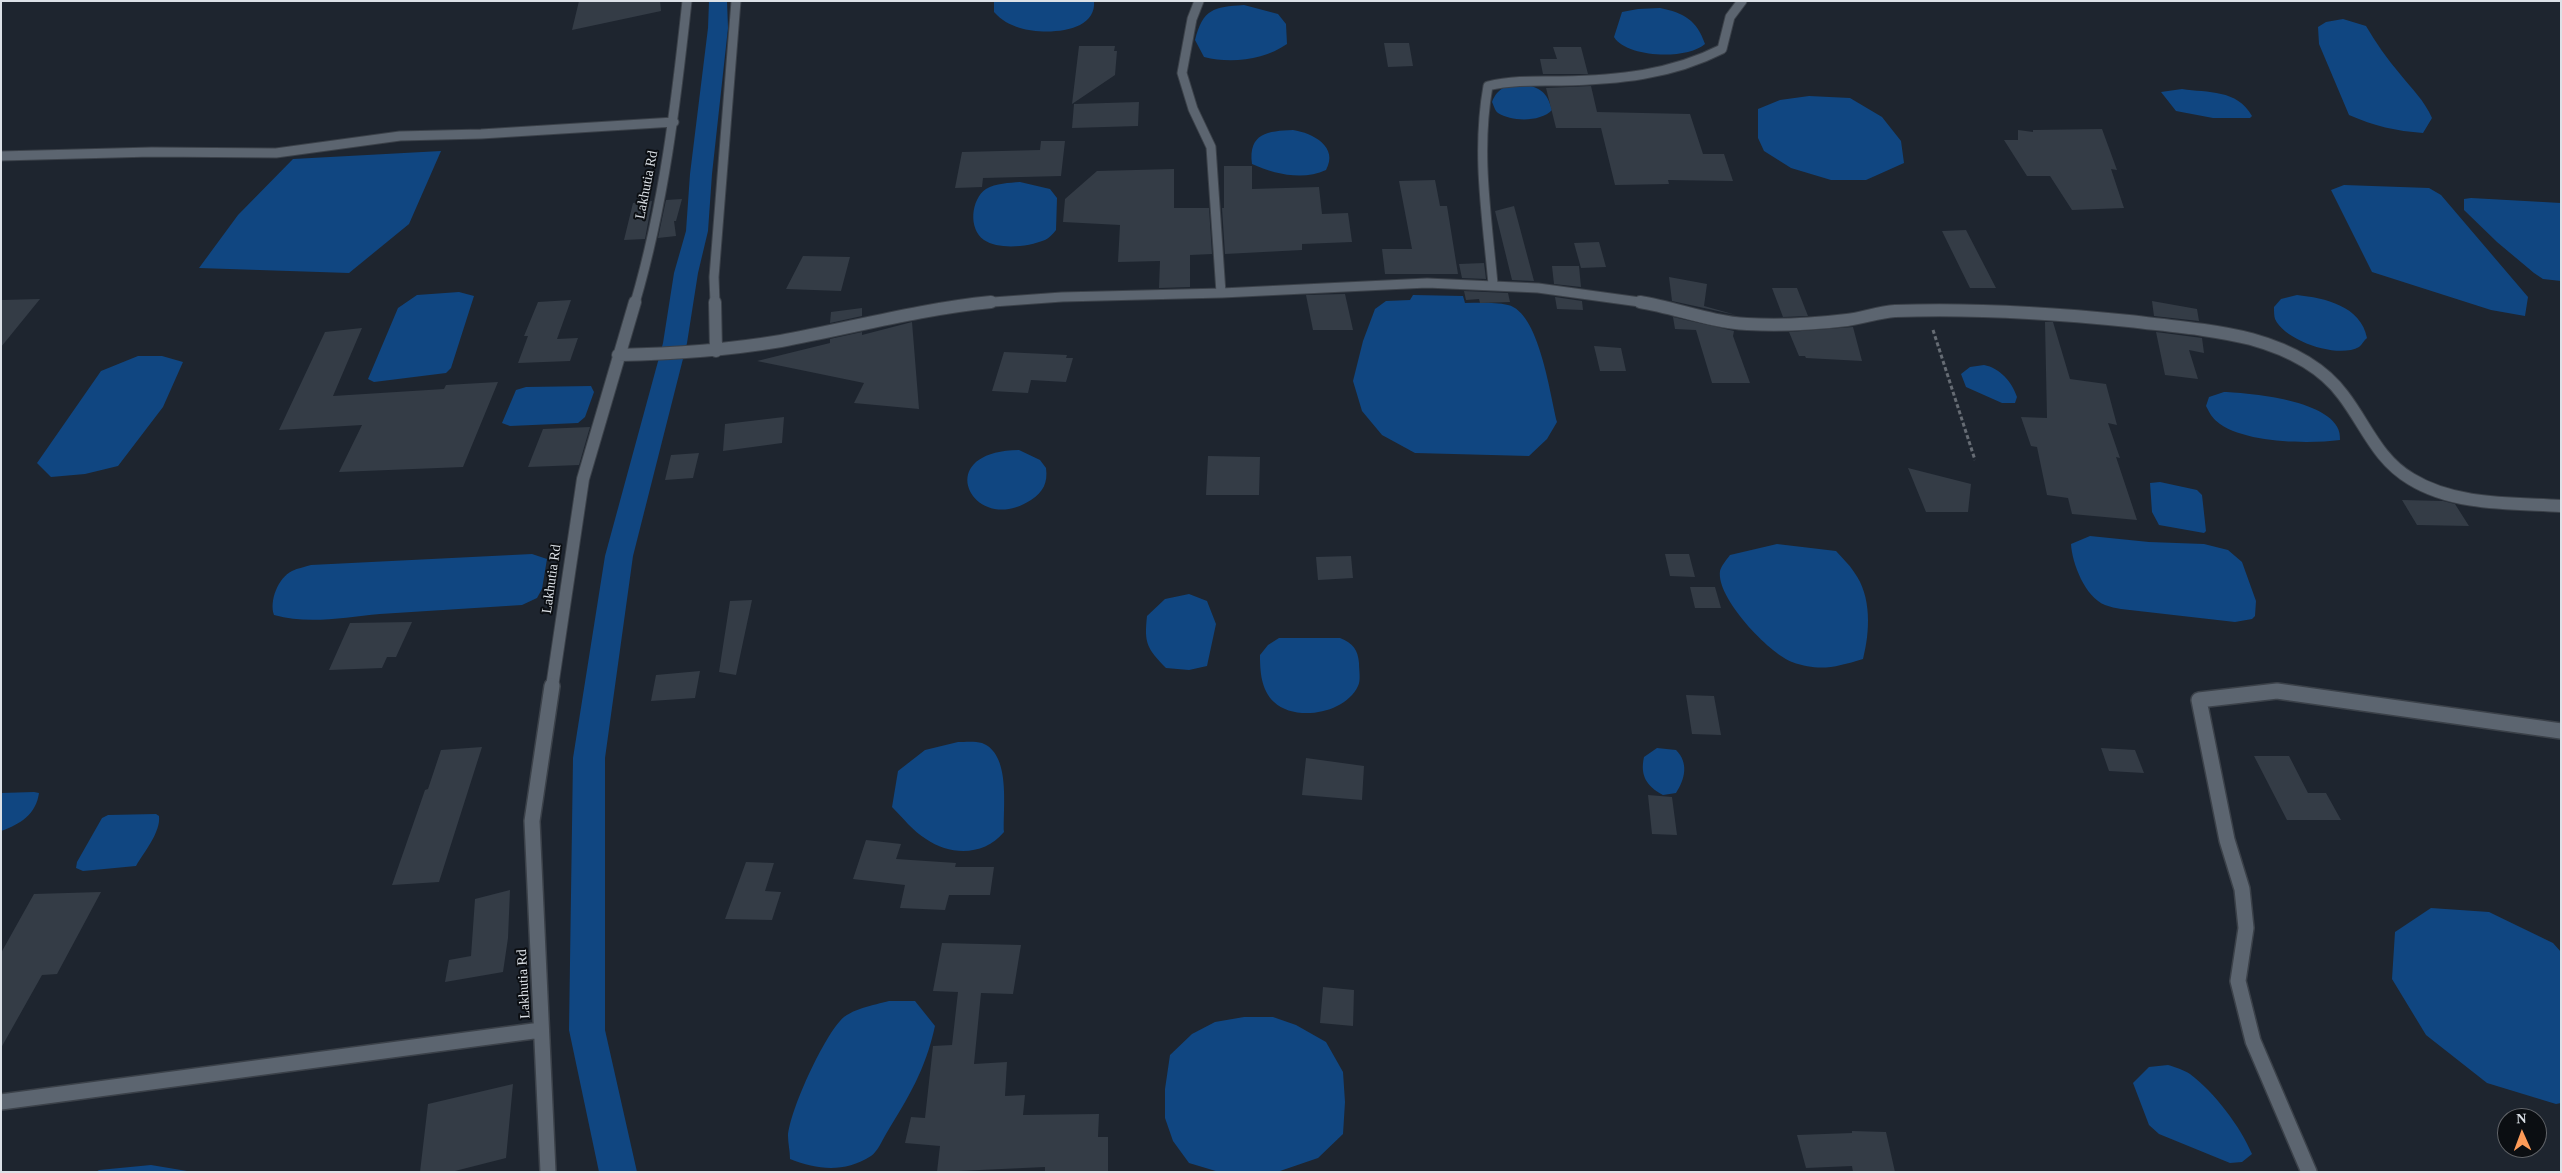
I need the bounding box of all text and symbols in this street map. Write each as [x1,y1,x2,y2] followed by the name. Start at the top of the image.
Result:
[632,149,662,221] street label: Lakhutia Rd
[539,543,565,615] street label: Lakhutia Rd
[514,949,534,1019] street label: Lakhutia Rd
[2497,1108,2547,1158] north arrow
[2516,1111,2527,1126] text: N

